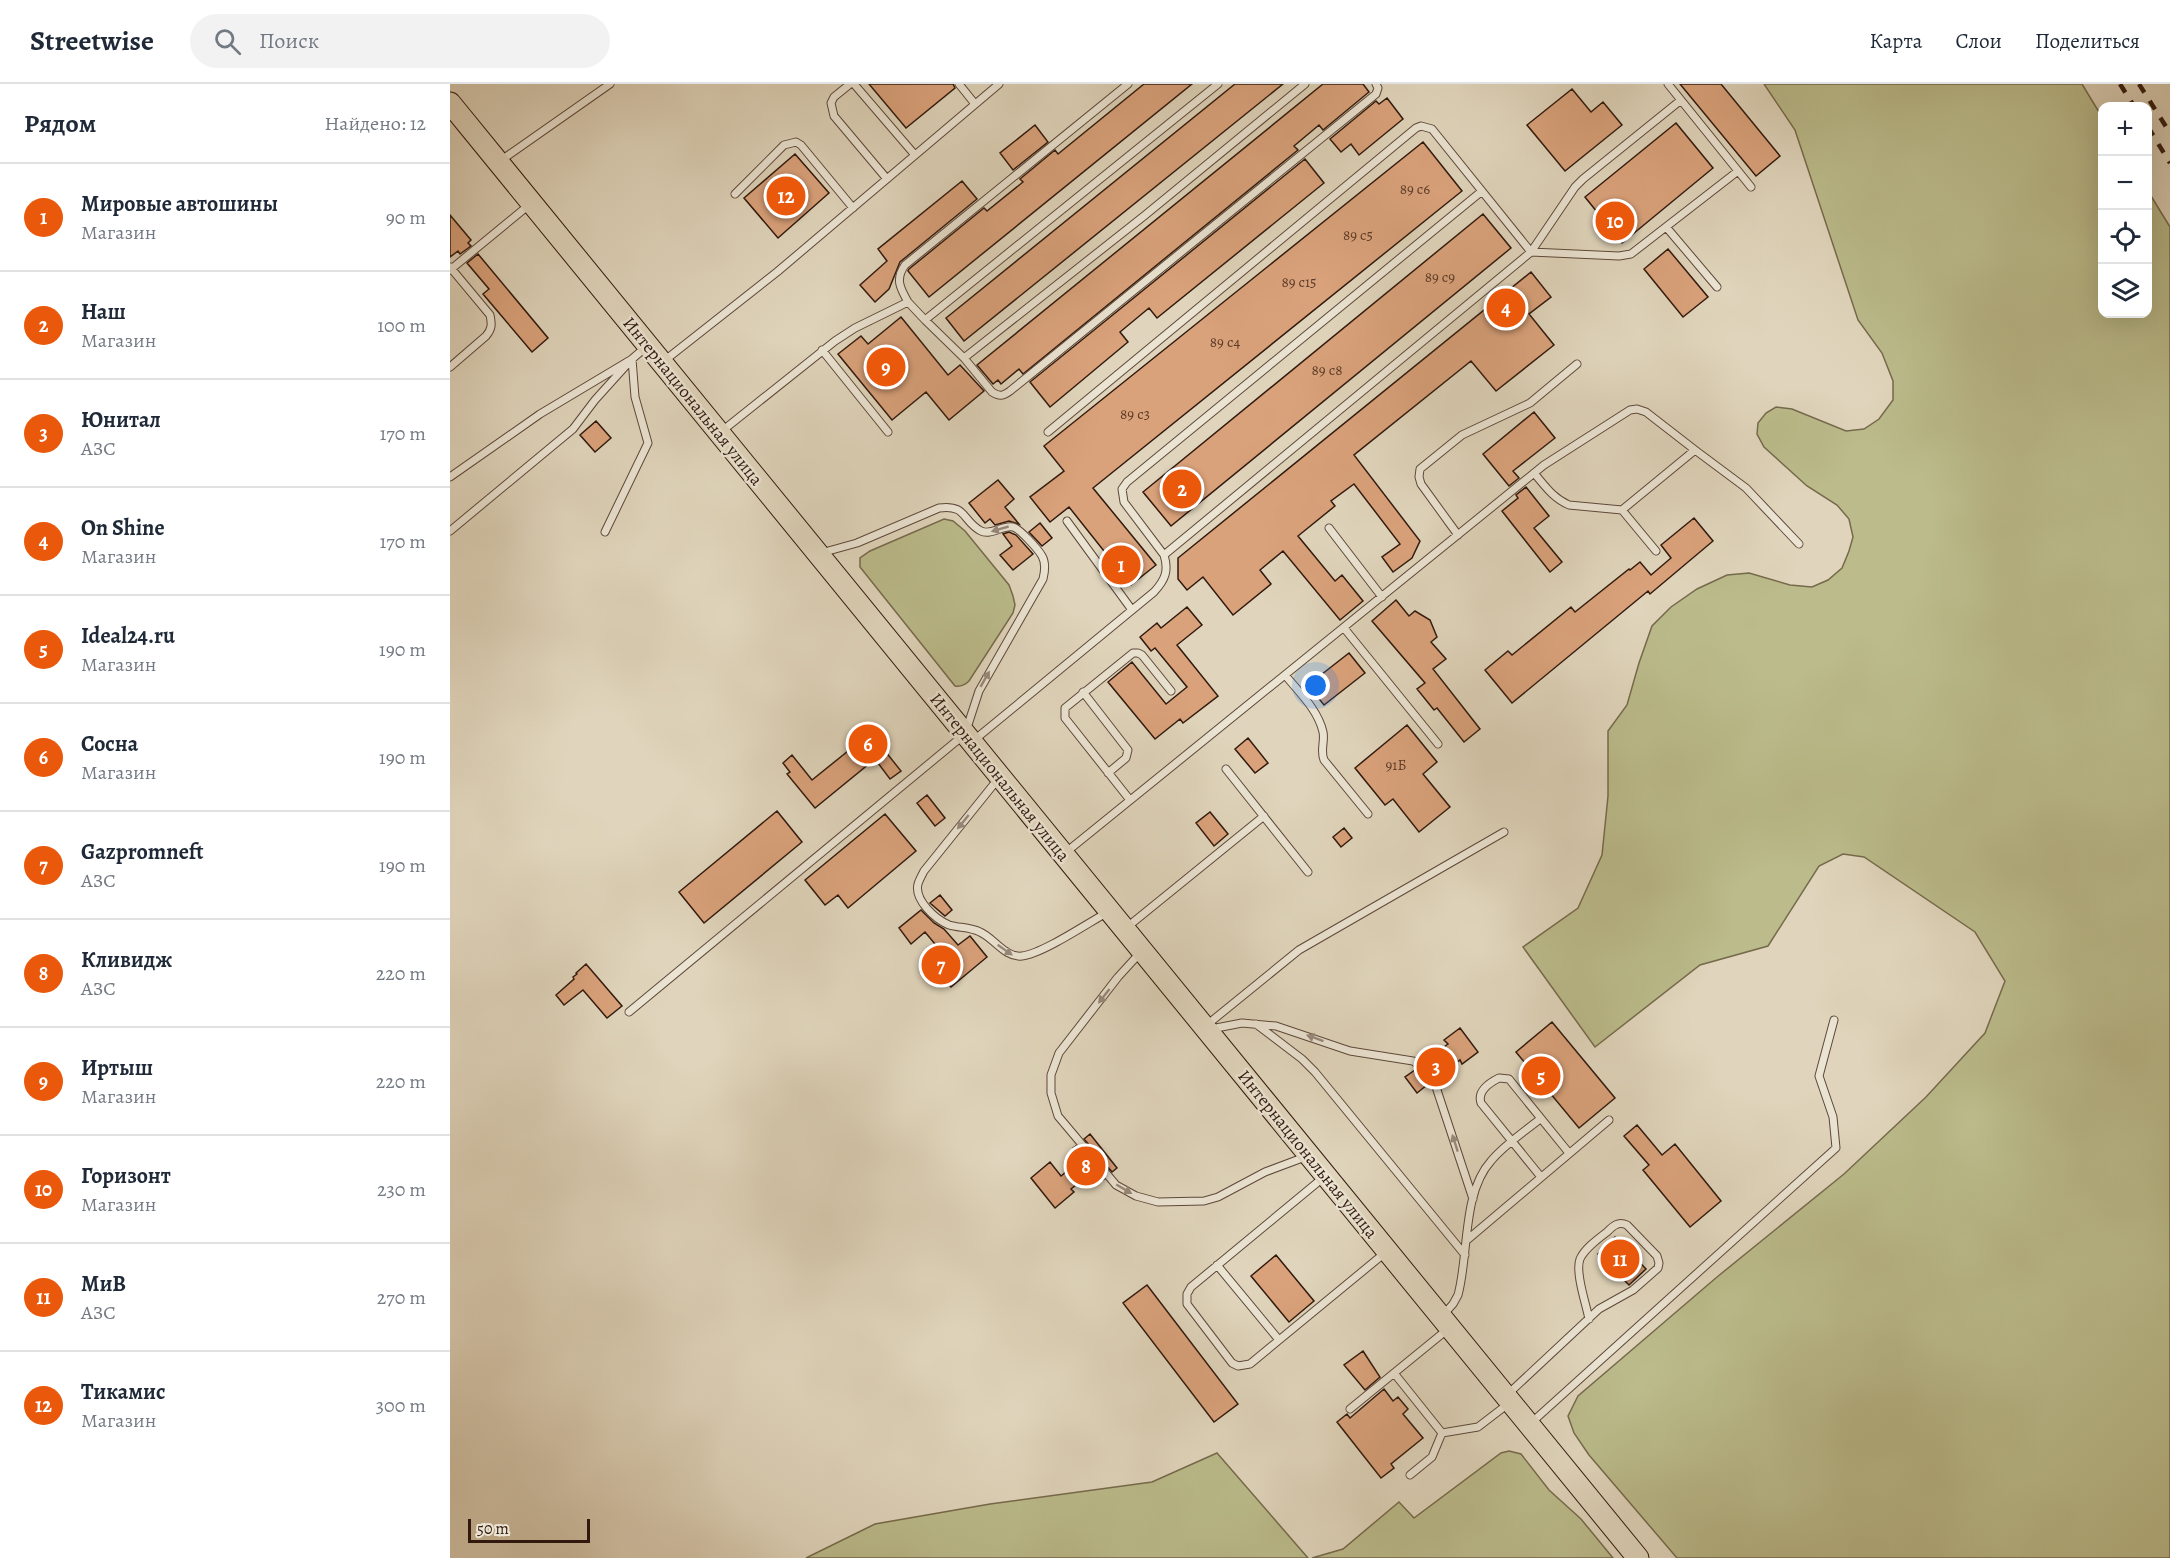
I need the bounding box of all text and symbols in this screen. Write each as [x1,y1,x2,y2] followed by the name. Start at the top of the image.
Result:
[190,14,610,68] search box
[30,22,154,60] text: Streetwise
[211,25,244,58] icon: search
[259,26,319,56] text: Поиск
[1869,27,1922,55] text: Карта
[1955,27,2002,55] text: Слои
[2035,27,2140,55] text: Поделиться
[2098,102,2152,318] map controls
[2098,102,2152,156] button: +
[24,106,96,141] text: Рядом
[325,110,426,137] text: Найдено: 12
[2098,156,2152,210] button: −
[766,174,806,218] pin: 12
[1400,179,1430,199] house number: 89 с6
[81,189,278,219] text: Мировые автошины
[1596,198,1634,244] pin: 10
[40,204,47,231] text: 1
[386,204,426,231] text: 90 m
[2098,210,2152,264] button: locate
[81,219,156,246] text: Магазин
[1343,225,1373,245] house number: 89 с5
[2098,264,2152,318] button: layers
[1425,267,1455,287] house number: 89 с9
[1281,272,1317,292] house number: 89 с15
[1486,286,1526,330] pin: 4
[81,297,126,327] text: Наш
[39,312,48,339] text: 2
[377,312,426,339] text: 100 m
[617,312,769,491] street label: Интернациональная улица
[81,327,156,354] text: Магазин
[1210,332,1240,352] house number: 89 с4
[866,344,906,390] pin: 9
[1312,360,1342,380] house number: 89 с8
[1120,404,1150,424] house number: 89 с3
[81,405,161,435] text: Юнитал
[39,420,48,447] text: 3
[380,420,426,447] text: 170 m
[81,435,116,462] text: АЗС
[1162,466,1202,512] pin: 2
[81,513,165,543] text: On Shine
[991,525,1009,534] one-way arrow
[39,528,48,555] text: 4
[380,528,426,555] text: 170 m
[1102,542,1140,588] pin: 1
[81,543,156,570] text: Магазин
[81,621,175,651] text: Ideal24.ru
[39,636,48,663] text: 5
[379,636,426,663] text: 190 m
[81,651,156,678] text: Магазин
[980,671,990,688] one-way arrow
[1301,671,1330,700] your location
[924,688,1076,867] street label: Интернациональная улица
[848,722,888,766] pin: 6
[81,729,138,759] text: Сосна
[39,744,48,771] text: 6
[379,744,426,771] text: 190 m
[1386,755,1407,775] house number: 91Б
[81,759,156,786] text: Магазин
[958,815,970,830] one-way arrow
[81,837,204,867] text: Gazpromneft
[39,852,48,879] text: 7
[379,852,426,879] text: 190 m
[81,867,116,894] text: АЗС
[922,942,960,988] pin: 7
[997,944,1013,956] one-way arrow
[81,945,172,975] text: Кливидж
[39,960,48,987] text: 8
[376,960,426,987] text: 220 m
[81,975,116,1002] text: АЗС
[1098,988,1110,1003] one-way arrow
[1306,1033,1324,1043] one-way arrow
[1416,1044,1456,1090] pin: 3
[81,1053,153,1083] text: Иртыш
[1522,1054,1560,1098] pin: 5
[1232,1065,1384,1244] street label: Интернациональная улица
[39,1068,48,1095] text: 9
[376,1068,426,1095] text: 220 m
[81,1083,156,1110] text: Магазин
[1450,1134,1459,1152] one-way arrow
[1066,1144,1106,1188] pin: 8
[81,1161,171,1191] text: Горизонт
[35,1176,52,1203] text: 10
[377,1176,426,1203] text: 230 m
[1116,1184,1133,1194] one-way arrow
[81,1191,156,1218] text: Магазин
[1600,1236,1640,1282] pin: 11
[81,1269,126,1299] text: МиВ
[36,1284,51,1311] text: 11
[377,1284,426,1311] text: 270 m
[81,1299,116,1326] text: АЗС
[81,1377,166,1407] text: Тикамис
[35,1392,52,1419] text: 12
[376,1392,426,1419] text: 300 m
[81,1407,156,1434] text: Магазин
[468,1516,590,1544] scale bar
[477,1518,509,1540] text: 50 m

